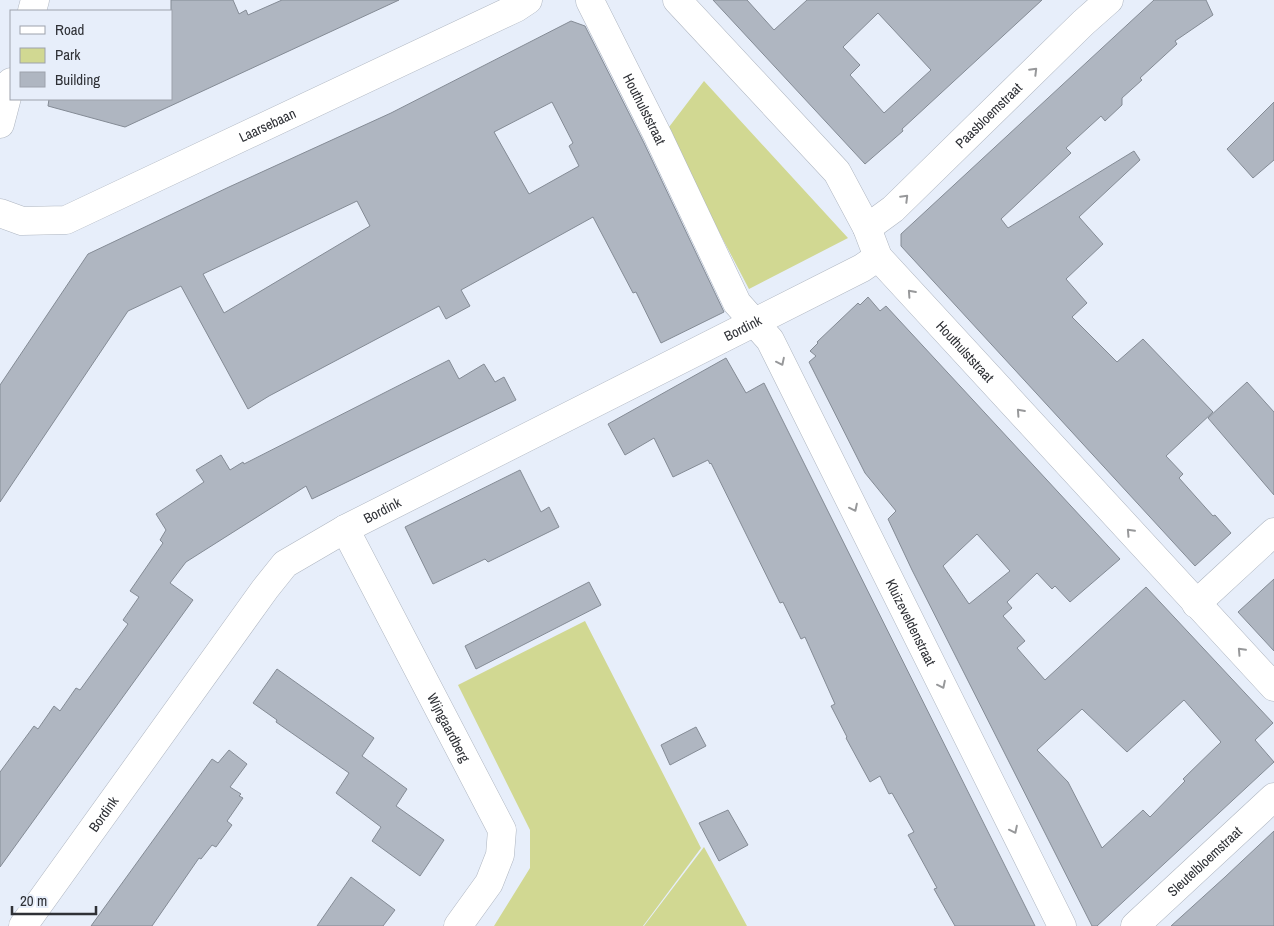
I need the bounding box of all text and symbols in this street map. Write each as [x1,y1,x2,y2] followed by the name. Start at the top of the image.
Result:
[10,10,172,100] legend
[55,19,84,40] text: Road
[55,44,81,65] text: Park
[1028,68,1037,77] one-way arrow
[55,69,100,90] text: Building
[619,70,670,148] street label: Houthulststraat
[951,79,1026,152] street label: Paasbloemstraat
[236,104,299,146] street label: Laarsebaan
[900,194,909,203] one-way arrow
[908,289,917,298] one-way arrow
[721,311,765,345] street label: Bordink
[932,317,998,386] street label: Houthulststraat
[775,357,785,366] one-way arrow
[1017,409,1026,418] one-way arrow
[360,493,404,527] street label: Bordink
[848,503,858,512] one-way arrow
[1127,529,1136,538] one-way arrow
[882,576,940,669] street label: Kluizeveldenstraat
[1238,648,1247,657] one-way arrow
[936,679,946,688] one-way arrow
[423,690,474,766] street label: Wijngaardberg
[85,792,123,835] street label: Bordink
[1164,822,1246,900] street label: Sleutelbloemstraat
[1008,825,1018,834] one-way arrow
[12,884,96,916] scale bar
[20,890,47,911] text: 20 m

